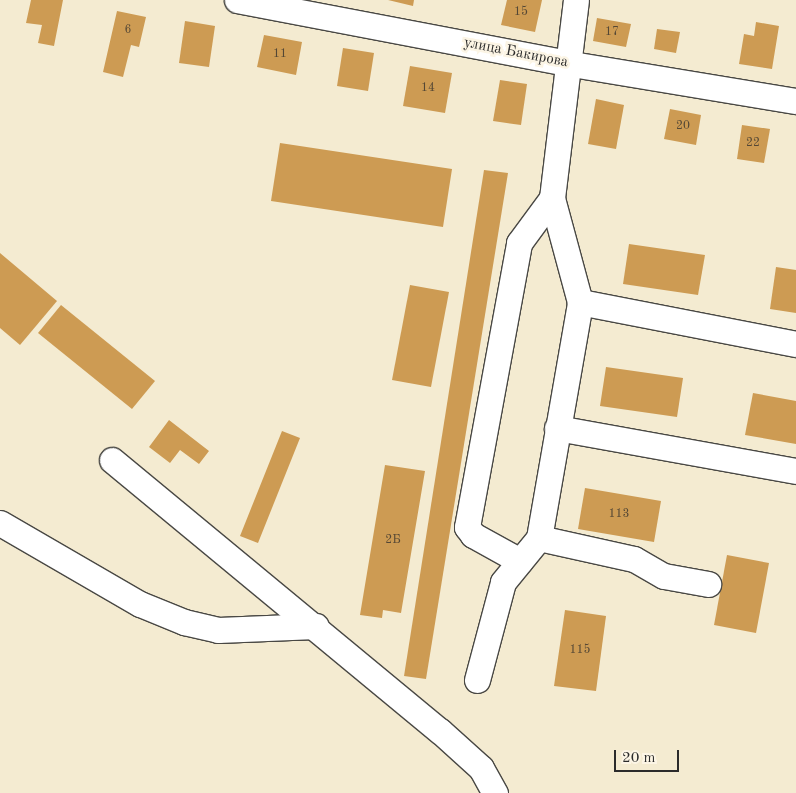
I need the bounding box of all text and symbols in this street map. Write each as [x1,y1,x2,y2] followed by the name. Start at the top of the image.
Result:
[514,6,528,20] house number: 15
[125,24,131,38] house number: 6
[605,26,619,40] house number: 17
[462,34,570,72] street label: улица Бакирова
[273,48,287,62] house number: 11
[421,82,435,96] house number: 14
[676,120,690,134] house number: 20
[746,137,760,151] house number: 22
[609,508,629,522] house number: 113
[385,534,401,548] house number: 2Б
[570,644,590,658] house number: 115
[616,740,681,772] scale bar
[622,751,656,766] text: 20 m

